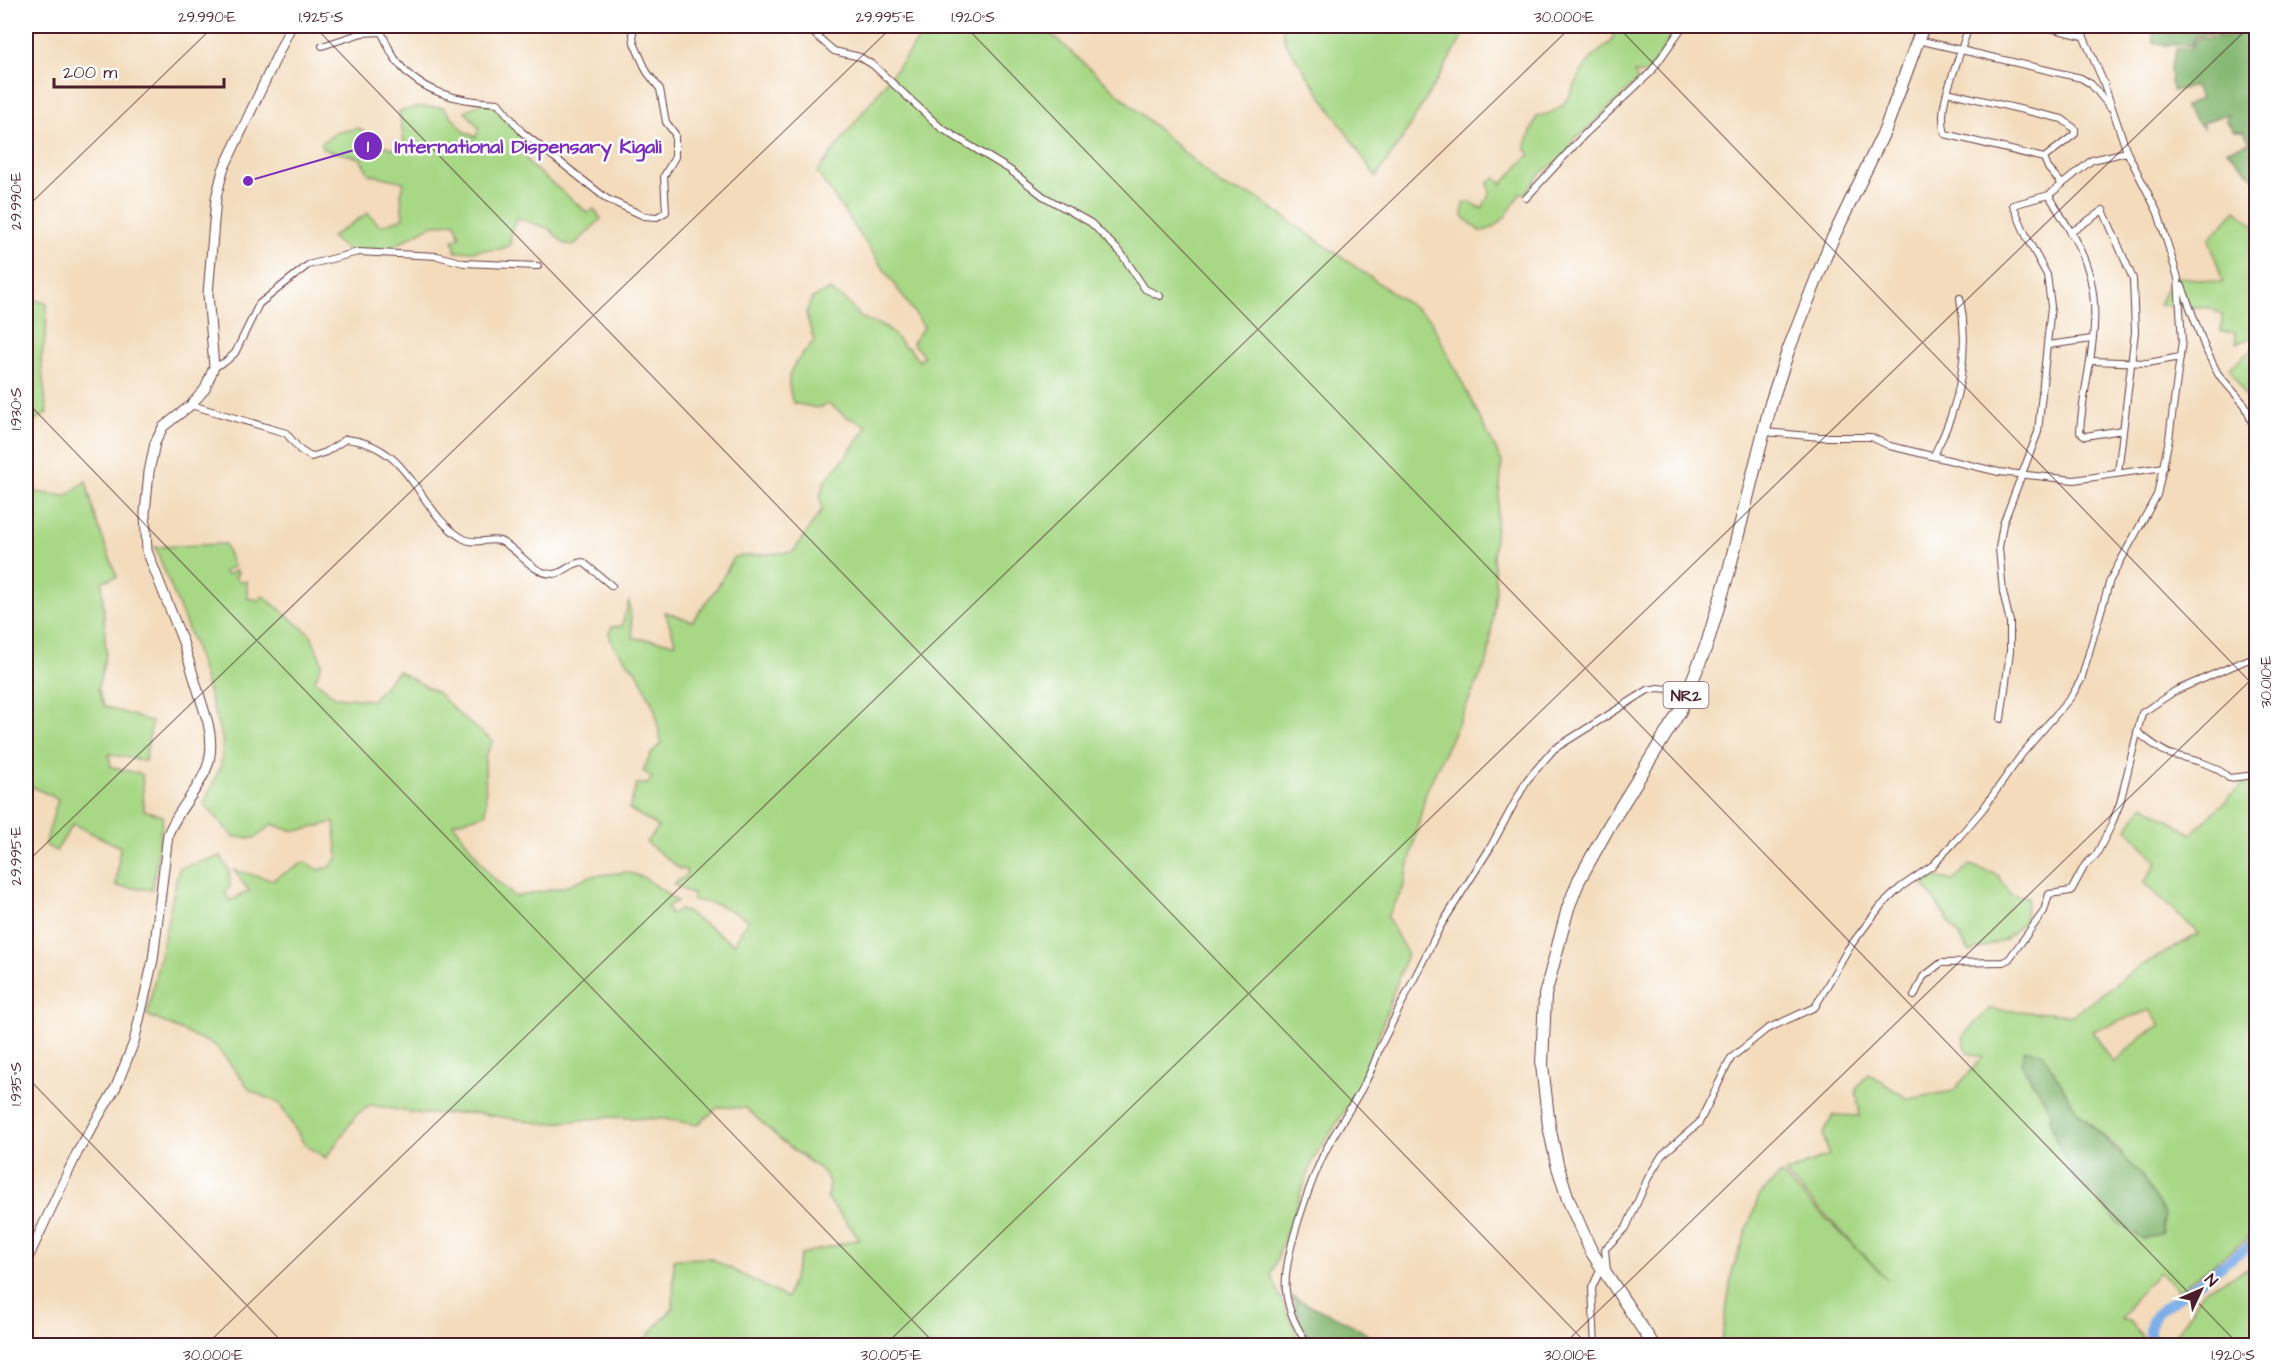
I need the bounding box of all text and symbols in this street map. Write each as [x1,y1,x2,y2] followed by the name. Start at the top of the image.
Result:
[178,7,236,28] text: 29.990°E
[299,7,344,28] text: 1.925°S
[855,7,915,28] text: 29.995°E
[951,7,995,28] text: 1.920°S
[1534,7,1594,28] text: 30.000°E
[54,51,224,89] scale bar
[63,60,117,85] text: 200 m
[353,127,673,165] callout: International Dispensary Kigali
[395,133,662,162] text: International Dispensary Kigali
[367,134,370,159] text: 1
[6,172,27,230] text: 29.990°E
[6,387,27,430] text: 1.930°S
[2256,656,2277,708] text: 30.010°E
[1664,682,1708,708] road number: NR2
[6,826,27,886] text: 29.995°E
[6,1062,27,1106] text: 1.935°S
[2171,1260,2231,1320] north arrow
[2200,1269,2222,1292] text: N
[183,1345,243,1366] text: 30.000°E
[861,1345,922,1366] text: 30.005°E
[1544,1345,1596,1366] text: 30.010°E
[2211,1345,2255,1366] text: 1.920°S

